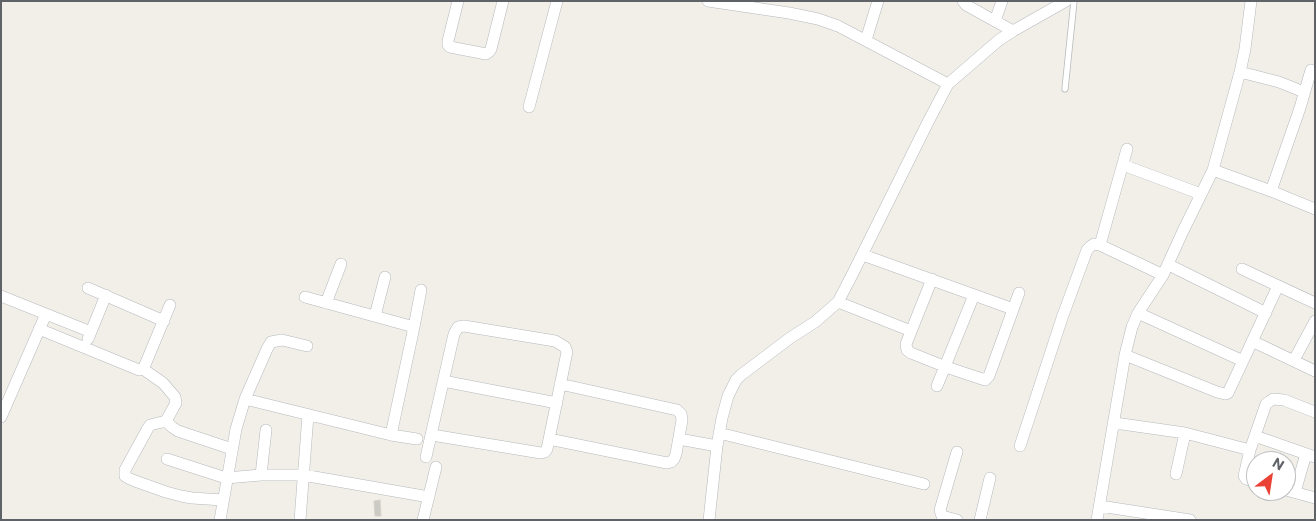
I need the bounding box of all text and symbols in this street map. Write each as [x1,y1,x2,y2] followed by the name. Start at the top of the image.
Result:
[1246,451,1296,501] north arrow
[1270,454,1287,474] text: N

